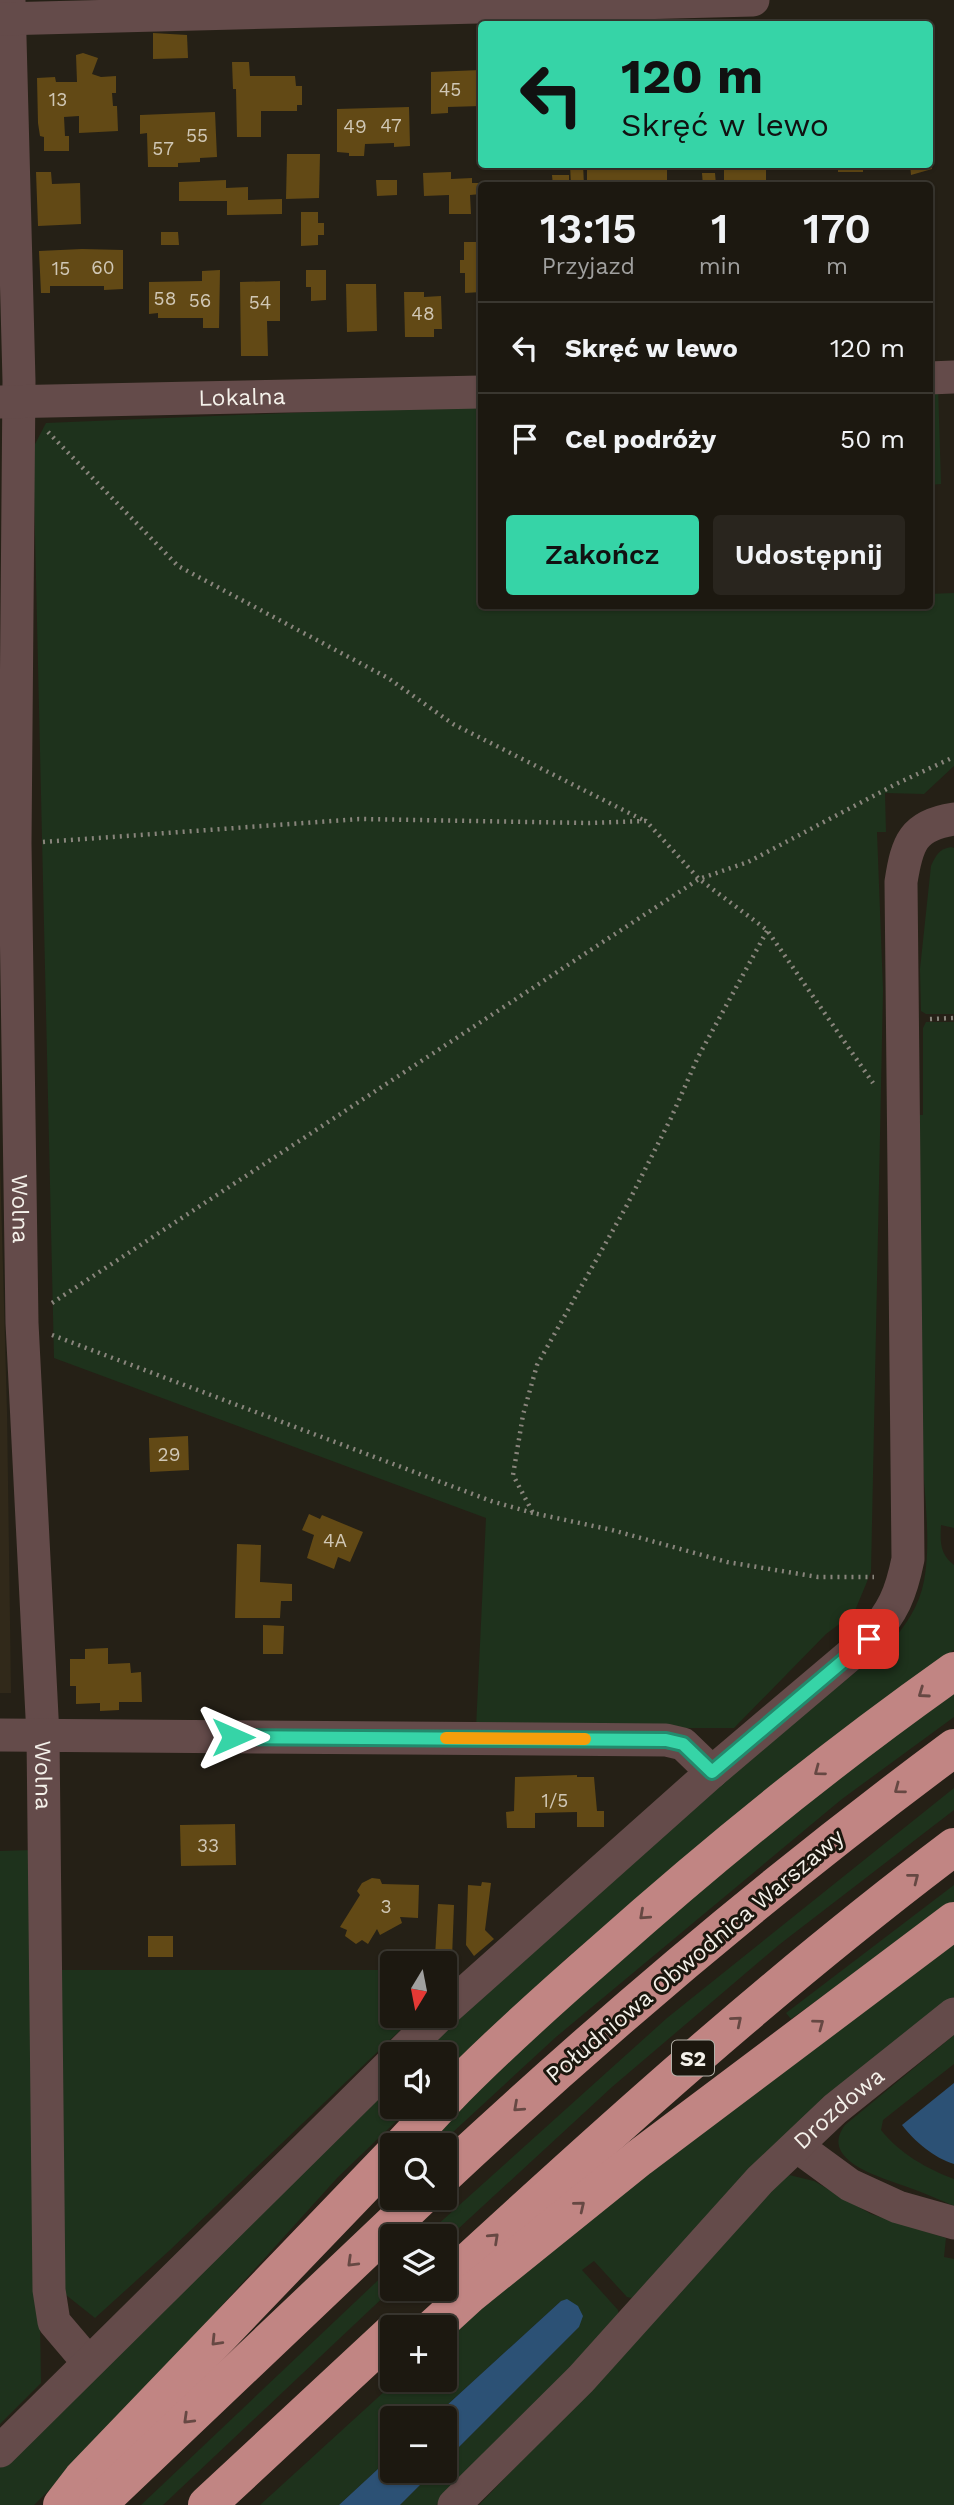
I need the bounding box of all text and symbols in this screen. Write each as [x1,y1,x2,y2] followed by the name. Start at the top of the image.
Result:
[621,47,763,105] text: 120 m
[506,49,597,140] icon: left
[439,78,461,101] house number: 45
[49,88,67,111] house number: 13
[621,106,829,144] text: Skręć w lewo
[380,114,402,137] house number: 47
[343,115,367,138] house number: 49
[186,124,208,147] house number: 55
[152,137,174,160] house number: 57
[540,204,637,253] text: 13:15
[711,204,729,253] text: 1
[803,204,871,253] text: 170
[542,253,635,280] text: Przyjazd
[699,253,741,280] text: min
[826,253,848,280] text: m
[91,256,115,279] house number: 60
[52,257,70,280] house number: 15
[154,287,176,310] house number: 58
[189,289,211,312] house number: 56
[249,291,271,314] house number: 54
[411,302,435,325] house number: 48
[506,329,544,367] icon: left
[565,333,738,363] text: Skręć w lewo
[830,333,905,363] text: 120 m
[198,383,286,411] street label: Lokalna
[506,420,544,458] icon: arrive
[565,424,716,454] text: Cel podróży
[840,424,905,454] text: 50 m
[506,515,699,595] button: Zakończ
[713,515,905,595] button: Udostępnij
[6,1174,34,1244] street label: Wolna
[158,1443,180,1466] house number: 29
[323,1529,348,1552] house number: 4A
[839,1609,899,1669] pin
[850,1620,888,1658] icon: arrive
[918,1685,931,1697] one-way arrow
[196,1700,270,1774] position arrow
[30,1740,57,1810] street label: Wolna
[814,1762,827,1775] one-way arrow
[894,1780,907,1793] one-way arrow
[542,1789,568,1812] house number: 1/5
[541,1823,850,2089] street label: Południowa Obwodnica Warszawy
[197,1834,219,1857] house number: 33
[906,1874,919,1886] one-way arrow
[380,1895,392,1918] house number: 3
[639,1907,652,1920] one-way arrow
[380,1951,457,2028] north arrow
[380,1951,457,2483] map controls
[729,2017,742,2029] one-way arrow
[811,2019,824,2032] one-way arrow
[672,2040,714,2076] road number: S2
[380,2042,457,2119] button: sound
[788,2062,889,2155] street label: Drozdowa
[513,2099,526,2111] one-way arrow
[380,2133,457,2210] button: search
[571,2202,584,2214] one-way arrow
[380,2224,457,2301] button: layers
[486,2233,499,2246] one-way arrow
[347,2253,360,2266] one-way arrow
[380,2315,457,2392] button: +
[212,2332,225,2345] one-way arrow
[380,2406,457,2483] button: −
[183,2410,196,2423] one-way arrow

